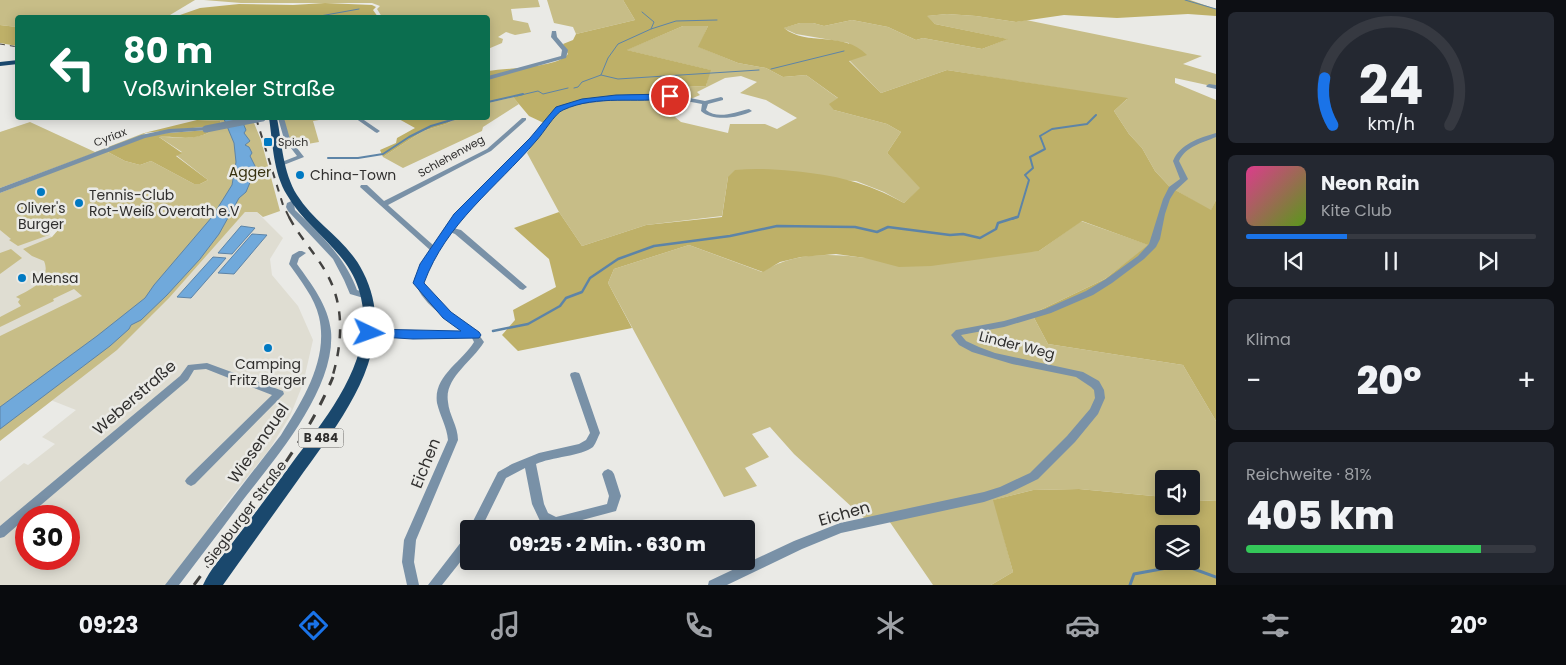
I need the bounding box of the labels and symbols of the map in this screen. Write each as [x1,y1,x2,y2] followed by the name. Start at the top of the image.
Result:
[649,75,691,117] pin
[91,123,130,151] street label: Cyriax
[415,131,487,181] street label: Schlehenweg
[278,134,308,150] place label: Spich
[262,136,274,148] marker: Spich
[229,162,271,182] park label: Agger
[310,165,396,185] place label: China-Town
[294,169,306,181] marker: China-Town
[89,185,240,221] place label: Tennis-Club Rot-Weiß Overath e.V
[35,186,47,198] marker: Oliver's Burger
[73,197,85,209] marker: Tennis-Club Rot-Weiß Overath e.V
[16,198,66,234] place label: Oliver's Burger
[32,268,78,288] place label: Mensa
[16,272,28,284] marker: Mensa
[342,306,394,358] position arrow
[977,326,1057,364] street label: Linder Weg
[262,342,274,354] marker: Camping Fritz Berger
[230,354,306,390] place label: Camping Fritz Berger
[88,355,181,440] street label: Weberstraße
[222,399,294,488] street label: Wiesenauel
[298,428,344,448] road number: B 484
[405,435,446,492] street label: Eichen
[199,456,291,570] street label: Siegburger Straße
[816,495,872,532] street label: Eichen
[15,505,80,570] speed limit sign: 30

